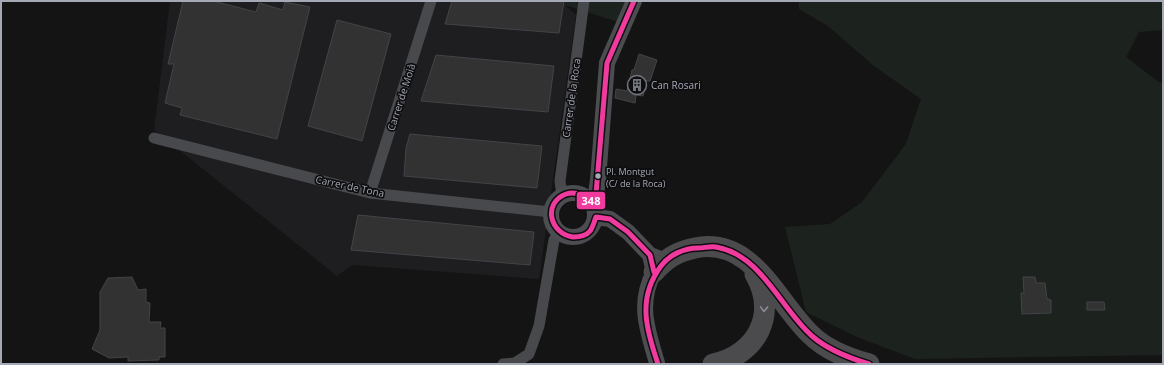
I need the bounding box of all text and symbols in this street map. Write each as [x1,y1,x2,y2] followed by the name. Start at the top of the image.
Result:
[559,57,583,139] street label: Carrer de la Roca
[384,62,418,132] street label: Carrer de Moià
[626,74,648,96] building icon: Can Rosari
[651,78,701,92] place label: Can Rosari
[606,165,666,190] place label: Pl. Montgut (C/ de la Roca)
[593,171,603,181] marker: Pl. Montgut (C/ de la Roca)
[314,172,386,200] street label: Carrer de Tona
[576,191,606,210] line badge: 348
[582,193,600,208] text: 348
[759,306,768,312] one-way arrow

